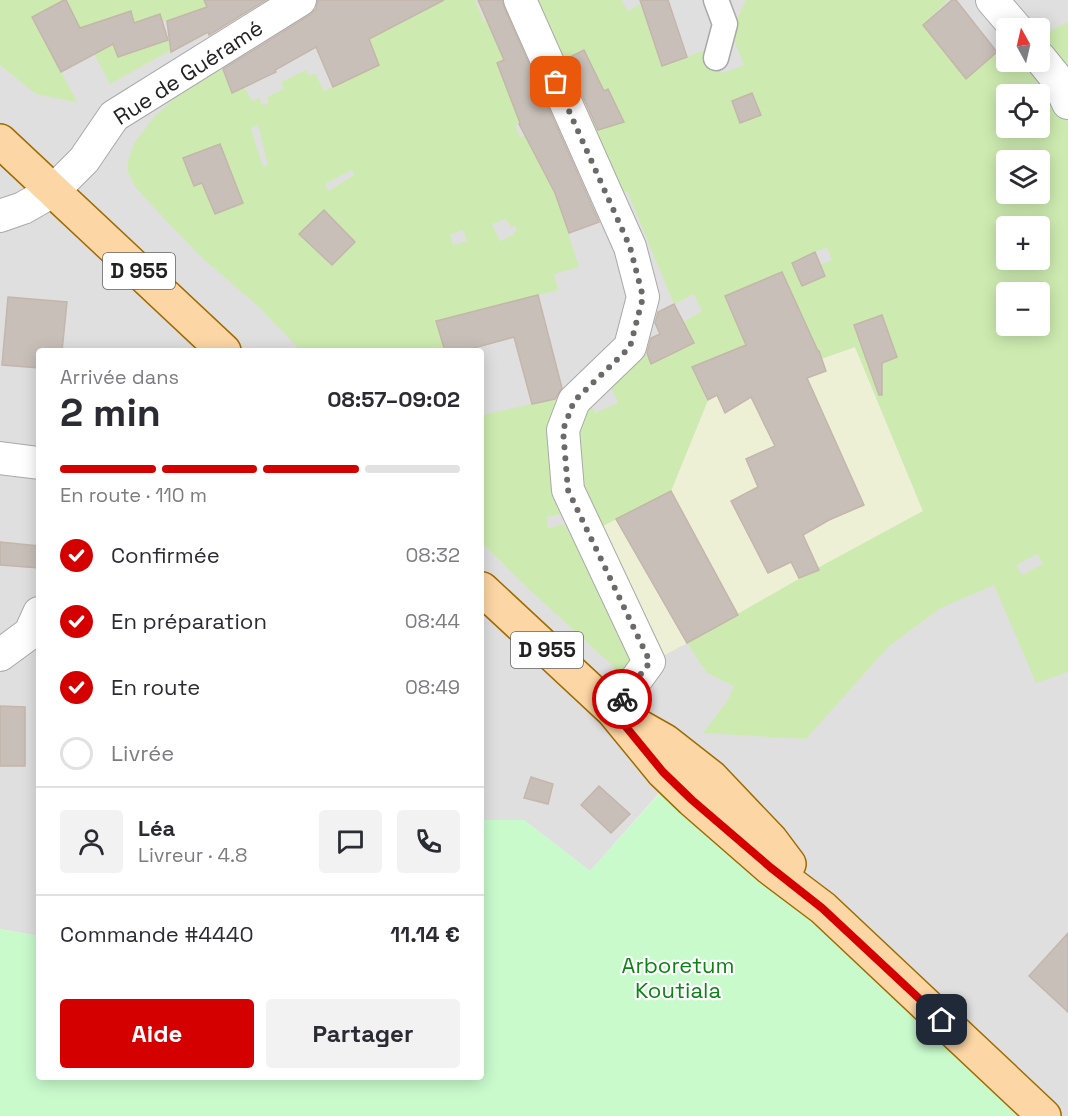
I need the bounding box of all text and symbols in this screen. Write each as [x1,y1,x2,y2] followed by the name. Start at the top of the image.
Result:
[108,13,268,131] street label: Rue de Guéramé
[996,18,1050,72] north arrow
[996,18,1050,336] map controls
[530,56,581,107] pin
[539,65,572,98] icon: bag
[996,84,1050,138] button: locate
[996,150,1050,204] button: layers
[996,216,1050,270] button: +
[103,253,175,289] road number: D 955
[996,282,1050,336] button: −
[60,364,179,390] text: Arrivée dans
[327,385,460,413] text: 08:57–09:02
[60,388,161,437] text: 2 min
[60,482,207,508] text: En route · 110 m
[60,539,93,572] icon: check
[111,541,220,569] text: Confirmée
[406,542,460,568] text: 08:32
[60,605,93,638] icon: check
[111,607,267,635] text: En préparation
[405,608,460,634] text: 08:44
[511,632,583,668] road number: D 955
[592,669,652,729] courier
[60,671,93,704] icon: check
[111,673,200,701] text: En route
[405,674,460,700] text: 08:49
[606,683,639,716] icon: bike
[111,739,174,767] text: Livrée
[60,810,123,873] button: person
[319,810,382,873] button: chat
[397,810,460,873] button: phone
[138,814,175,842] text: Léa
[138,842,247,868] text: Livreur · 4.8
[60,920,254,948] text: Commande #4440
[390,920,460,948] text: 11.14 €
[622,951,734,1004] park label: Arboretum Koutiala
[916,994,967,1045] pin
[60,999,254,1068] button: Aide
[266,999,460,1068] button: Partager
[925,1003,958,1036] icon: home

